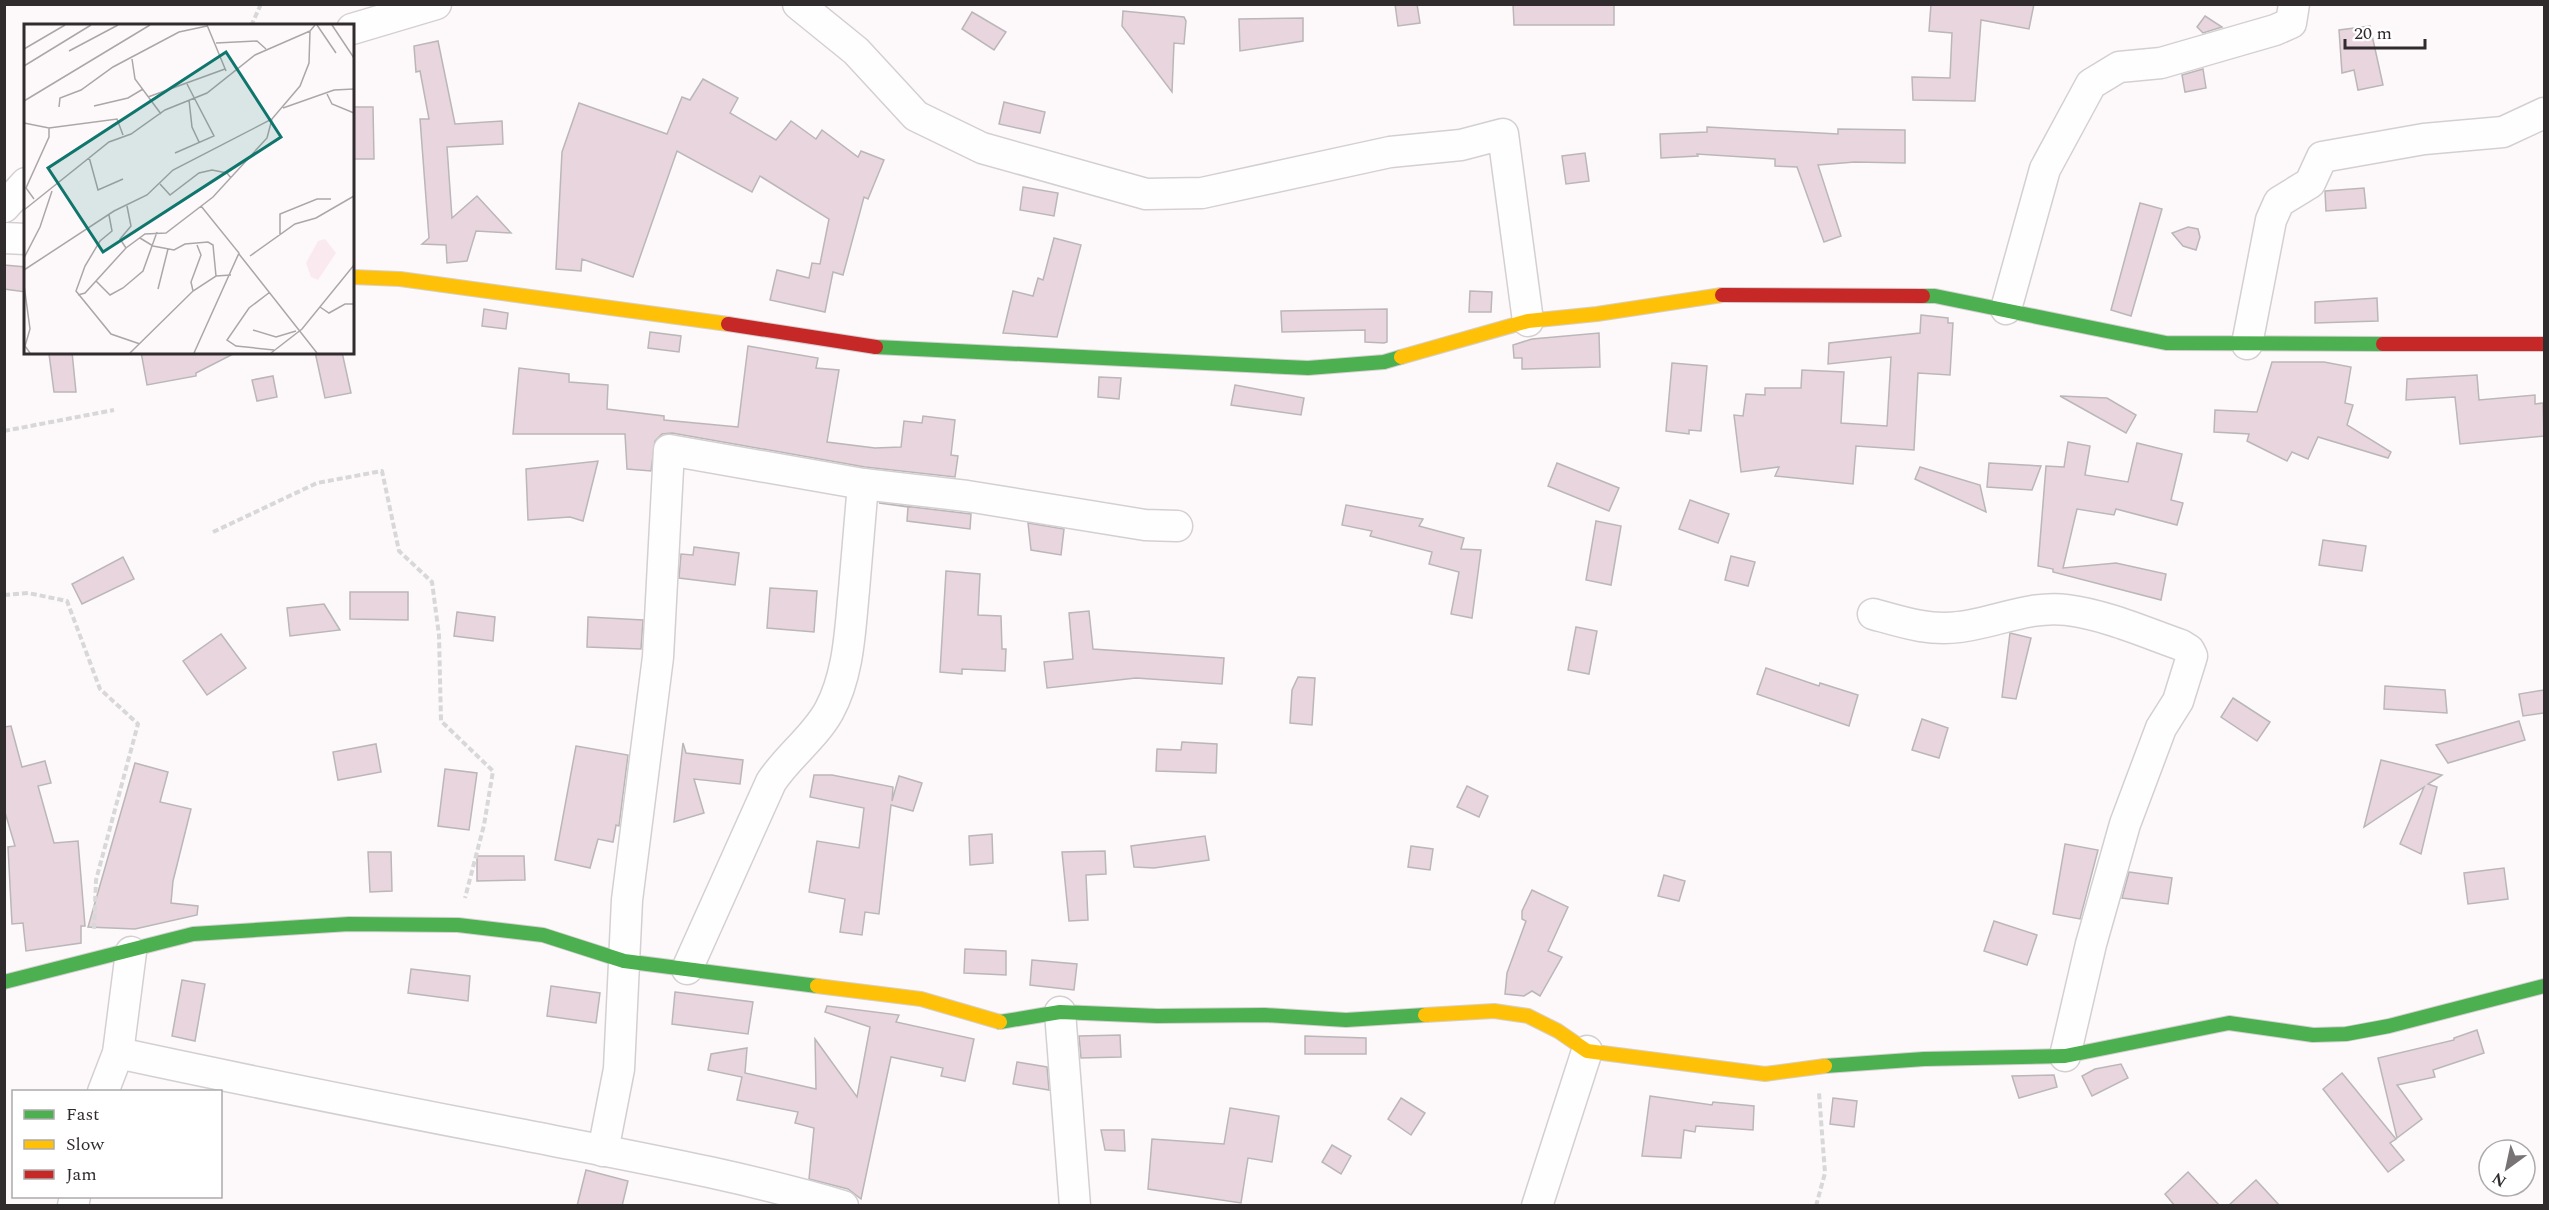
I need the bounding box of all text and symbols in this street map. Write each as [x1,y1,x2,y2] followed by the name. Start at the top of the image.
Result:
[2345,12,2424,50] scale bar
[2354,20,2392,47] text: 20 m
[24,24,354,354] inset map
[12,1090,222,1198] legend
[66,1101,99,1128] text: Fast
[66,1131,105,1158] text: Slow
[2477,1138,2537,1198] north arrow
[66,1161,97,1188] text: Jam
[2487,1166,2511,1193] text: N

